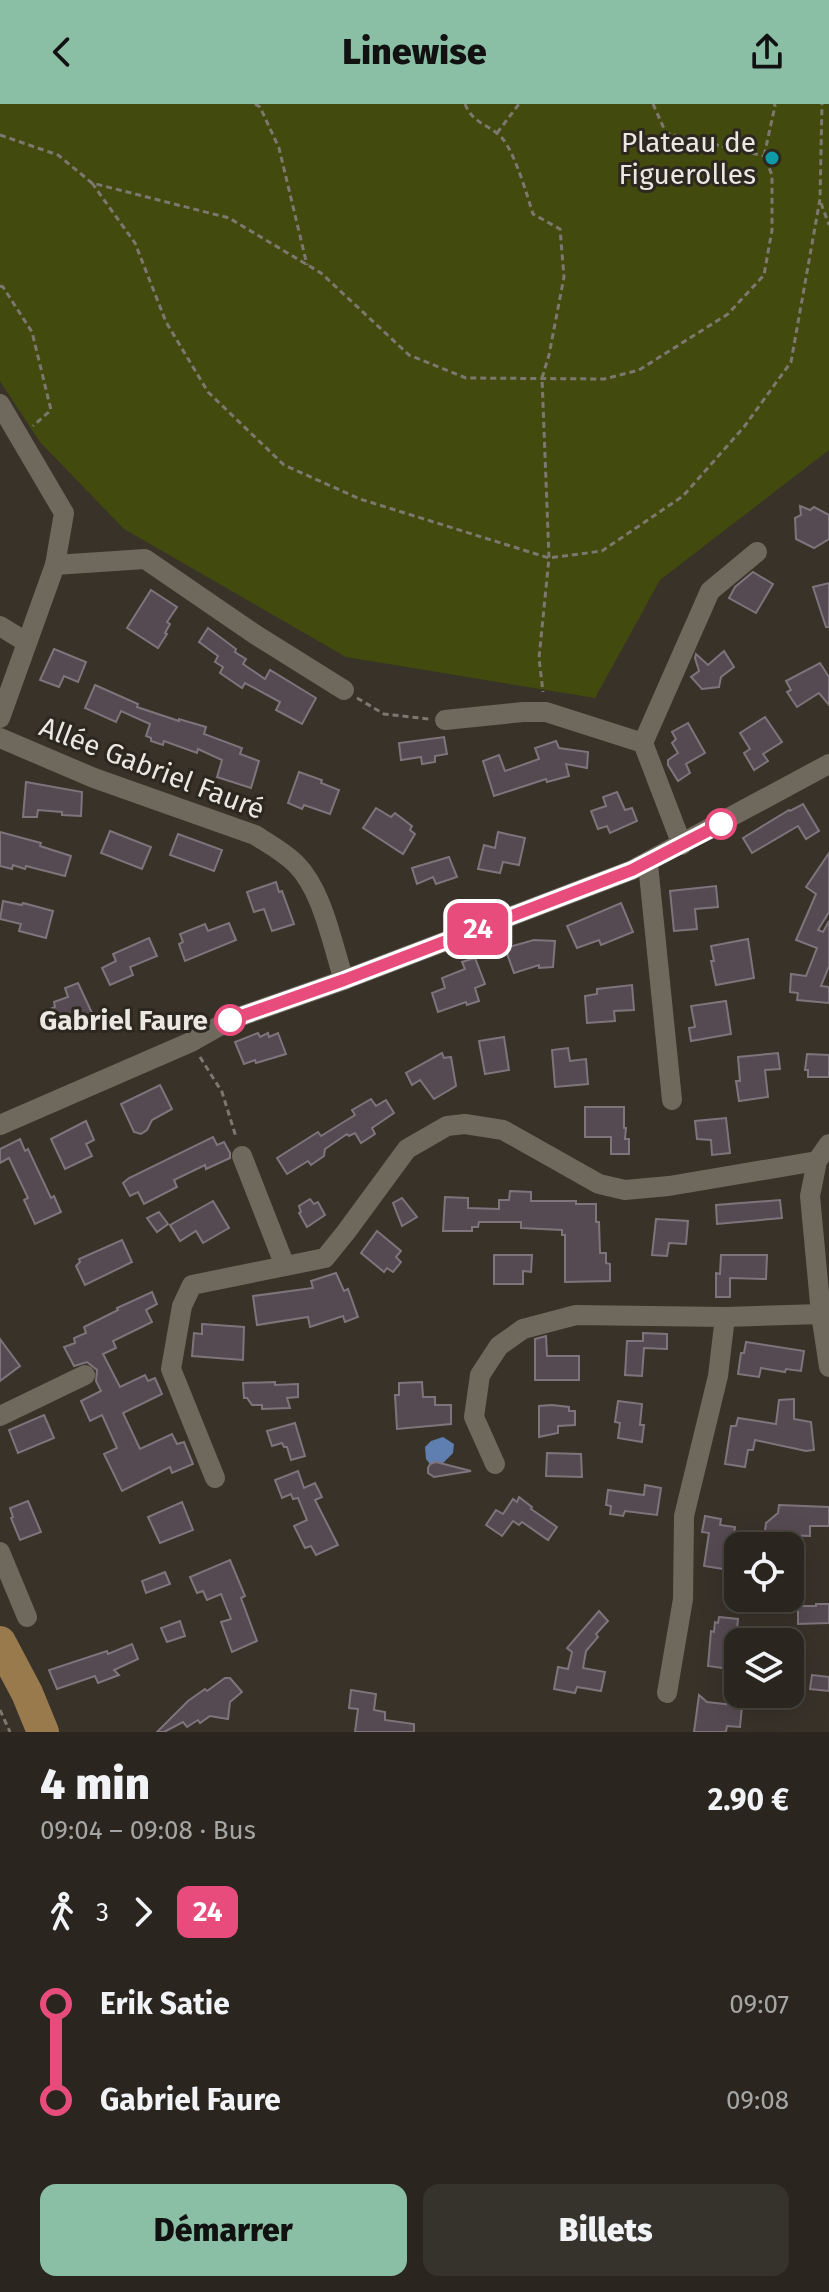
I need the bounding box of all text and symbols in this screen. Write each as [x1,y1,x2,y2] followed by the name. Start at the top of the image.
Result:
[40,30,84,74] icon: back
[342,30,487,74] text: Linewise
[745,30,789,74] icon: share
[619,126,756,191] place label: Plateau de Figuerolles
[763,149,781,167] marker: Plateau de Figuerolles
[35,710,269,826] street label: Allée Gabriel Fauré
[706,809,736,839] unlabelled marker
[442,903,514,955] line badge: 24
[463,912,493,945] text: 24
[39,1004,208,1037] place label: Gabriel Faure
[215,1005,245,1035] marker: Gabriel Faure
[724,1532,804,1708] map controls
[724,1532,804,1612] button: locate
[724,1628,804,1708] button: layers
[40,1758,150,1811] text: 4 min
[708,1782,789,1818] text: 2.90 €
[40,1815,256,1846] text: 09:04 – 09:08 · Bus
[40,1890,84,1934] icon: walk
[121,1890,165,1934] icon: forward
[193,1895,222,1928] text: 24
[96,1897,109,1928] text: 3
[100,1986,230,2022] text: Erik Satie
[729,1989,789,2020] text: 09:07
[100,2082,281,2118] text: Gabriel Faure
[726,2085,789,2116] text: 09:08
[40,2184,407,2276] button: Démarrer
[423,2184,789,2276] button: Billets

